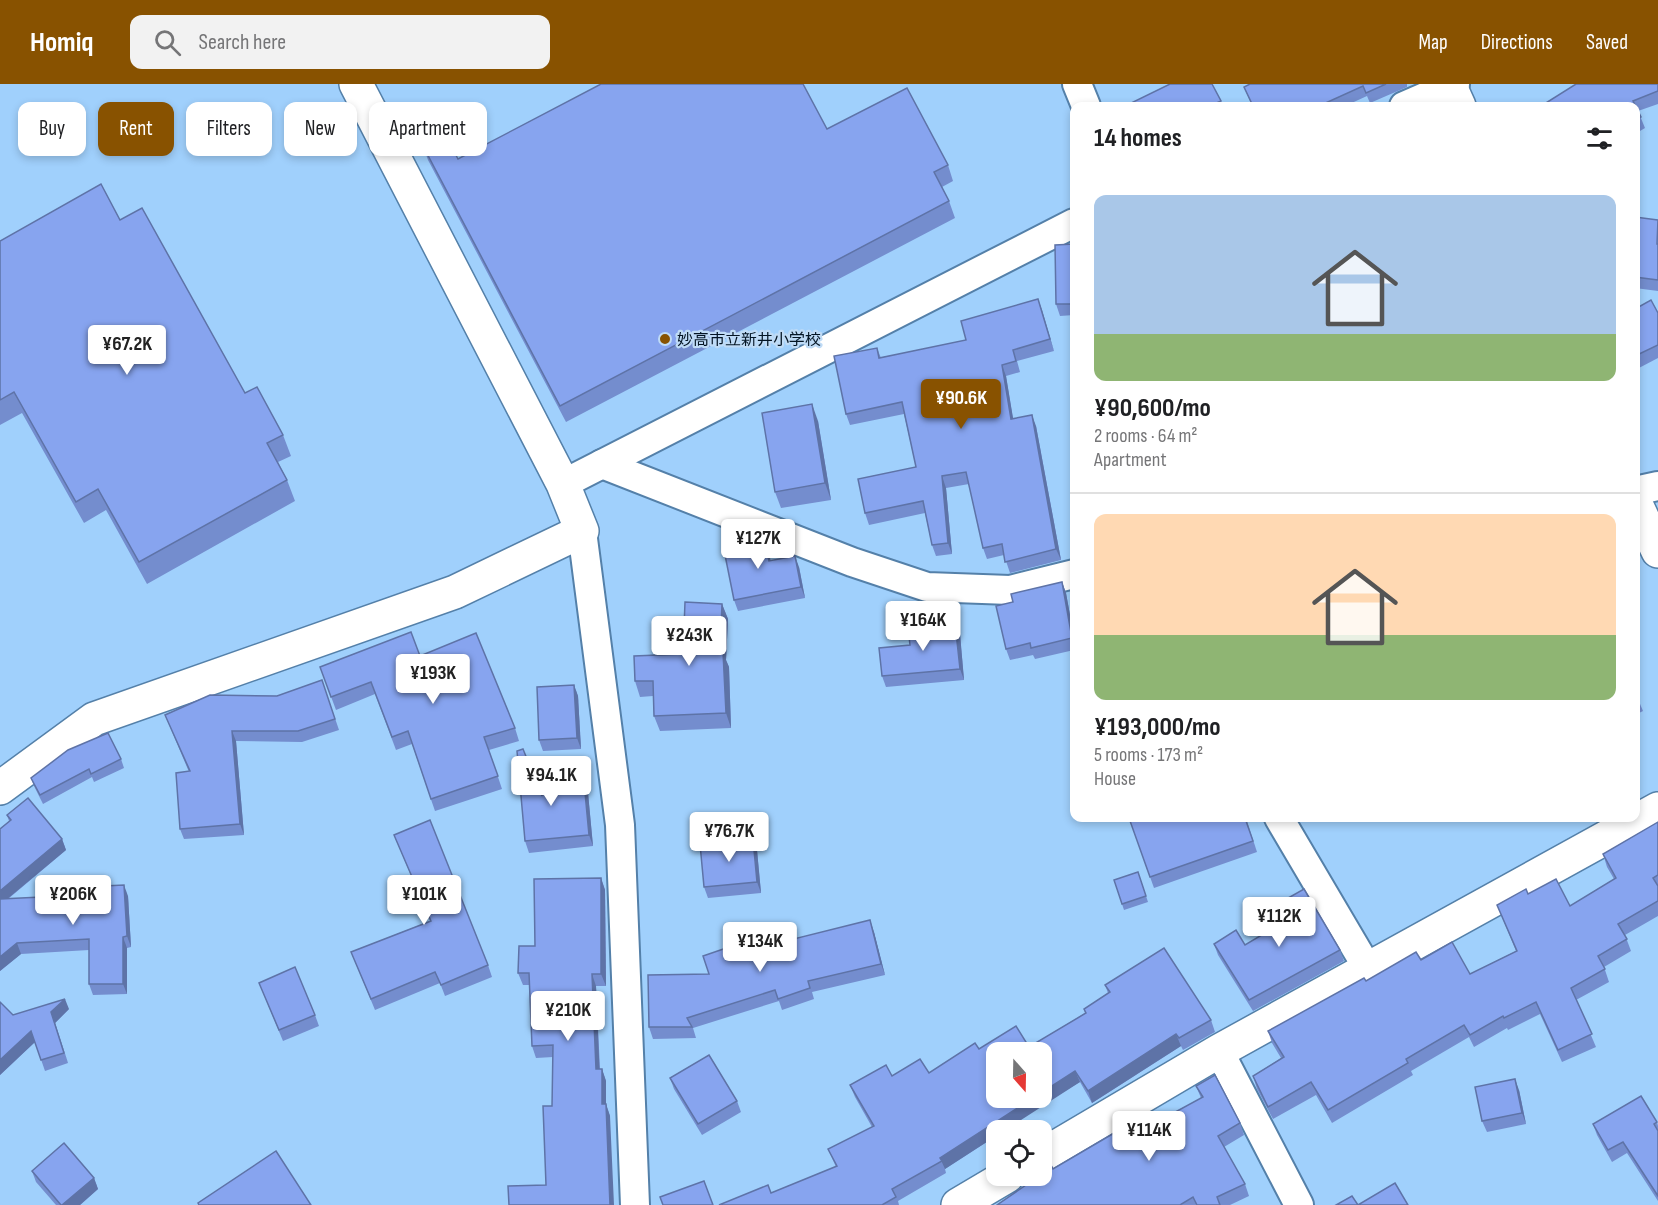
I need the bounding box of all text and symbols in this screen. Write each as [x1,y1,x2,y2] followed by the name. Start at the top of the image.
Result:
[130,15,550,69] search box
[30,26,94,59] text: Homiq
[151,26,184,59] icon: search
[199,29,286,56] text: Search here
[1418,30,1448,55] text: Map
[1481,30,1553,55] text: Directions
[1586,30,1628,55] text: Saved
[18,102,86,156] chip: Buy
[98,102,174,156] chip: Rent
[186,102,272,156] chip: Filters
[284,102,357,156] chip: New
[369,102,487,156] chip: Apartment
[1583,122,1616,155] icon: filters
[1094,123,1182,154] text: 14 homes
[1301,234,1409,342] icon: home
[78,325,176,376] pin: ¥67.2K
[677,331,821,350] place label: 妙高市立新井小学校
[102,332,152,356] text: ¥67.2K
[658,332,672,346] marker: 妙高市立新井小学校
[912,379,1010,430] pin: ¥90.6K
[935,386,987,410] text: ¥90.6K
[1094,393,1211,424] text: ¥90,600/mo
[1094,424,1198,448] text: 2 rooms · 64 m²
[1094,448,1167,472] text: Apartment
[716,519,800,570] pin: ¥127K
[735,526,781,550] text: ¥127K
[1301,553,1409,661] icon: home
[881,601,965,652] pin: ¥164K
[900,608,946,632] text: ¥164K
[647,616,731,667] pin: ¥243K
[665,623,713,647] text: ¥243K
[391,654,475,705] pin: ¥193K
[410,661,456,685] text: ¥193K
[1094,712,1221,743] text: ¥193,000/mo
[1094,743,1203,767] text: 5 rooms · 173 m²
[502,756,600,807] pin: ¥94.1K
[525,763,577,787] text: ¥94.1K
[1094,767,1136,791] text: House
[680,812,778,863] pin: ¥76.7K
[704,819,754,843] text: ¥76.7K
[31,875,115,926] pin: ¥206K
[382,875,466,926] pin: ¥101K
[49,882,97,906] text: ¥206K
[401,882,447,906] text: ¥101K
[1237,897,1321,948] pin: ¥112K
[1257,904,1301,928] text: ¥112K
[718,922,802,973] pin: ¥134K
[737,929,783,953] text: ¥134K
[526,991,610,1042] pin: ¥210K
[545,998,591,1022] text: ¥210K
[986,1042,1052,1108] north arrow
[986,1042,1052,1186] map controls
[1107,1111,1191,1162] pin: ¥114K
[1126,1118,1172,1142] text: ¥114K
[986,1120,1052,1186] button: locate

